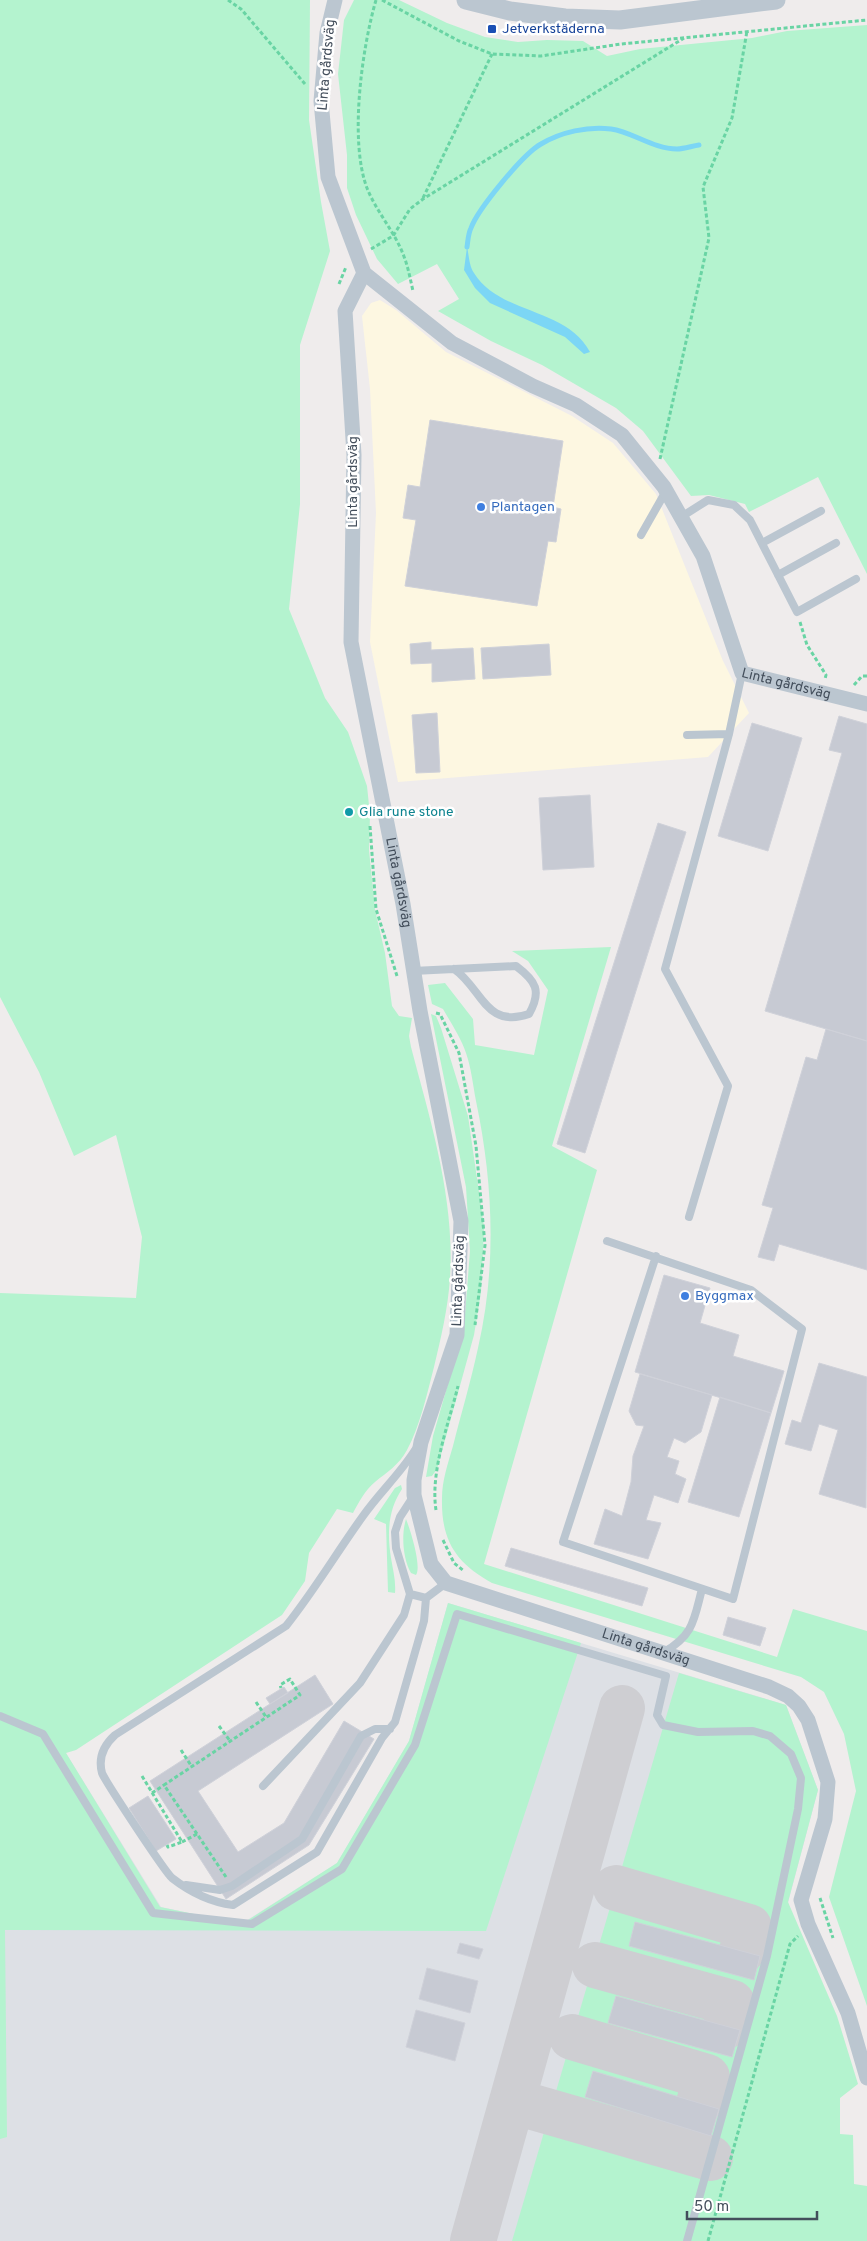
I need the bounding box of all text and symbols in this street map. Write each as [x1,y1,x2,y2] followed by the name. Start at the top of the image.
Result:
[315,19,339,111] street label: Linta gårdsväg
[502,21,605,38] place label: Jetverkstäderna
[486,23,498,35] marker: Jetverkstäderna
[345,436,362,528] street label: Linta gårdsväg
[491,499,555,516] place label: Plantagen
[475,501,487,513] marker: Plantagen
[740,665,833,703] street label: Linta gårdsväg
[359,804,454,821] place label: Glia rune stone
[343,806,355,818] marker: Glia rune stone
[381,836,415,929] street label: Linta gårdsväg
[449,1235,469,1327] street label: Linta gårdsväg
[695,1288,754,1305] place label: Byggmax
[679,1290,691,1302] marker: Byggmax
[600,1625,692,1669] street label: Linta gårdsväg
[687,2188,817,2220] scale bar
[694,2198,729,2217] text: 50 m

